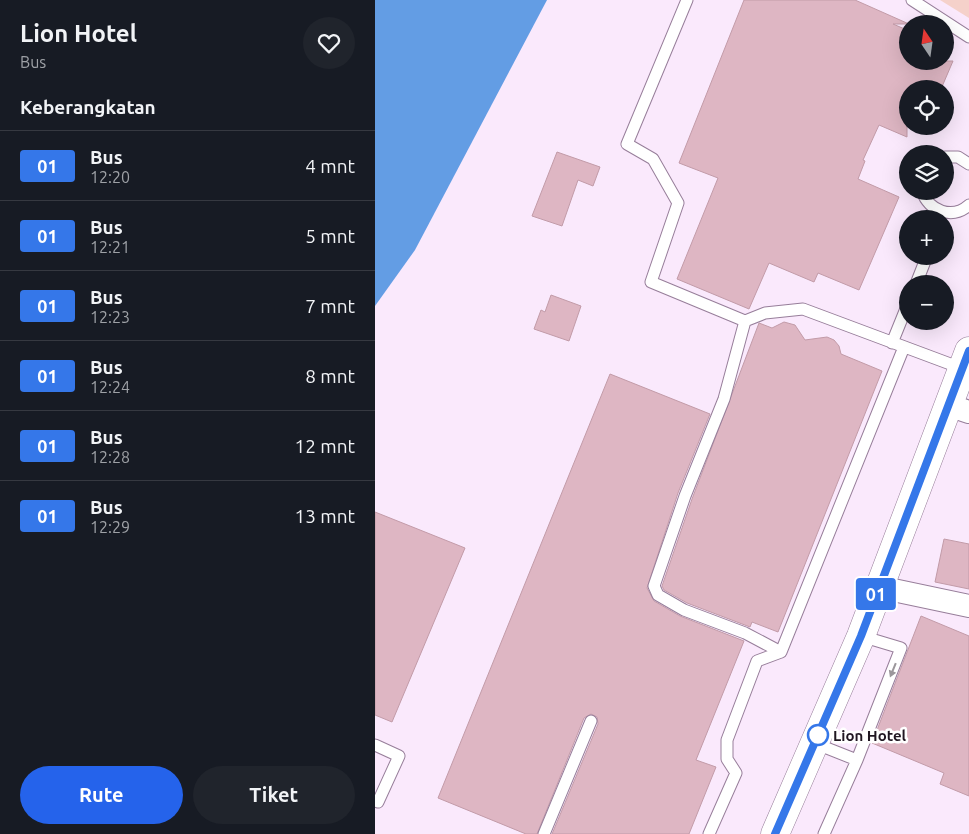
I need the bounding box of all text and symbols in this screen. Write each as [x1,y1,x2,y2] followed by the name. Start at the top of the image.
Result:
[899,15,954,70] north arrow
[899,15,954,330] map controls
[303,17,355,69] button: heart
[20,20,137,47] text: Lion Hotel
[20,53,46,71] text: Bus
[899,80,954,135] button: locate
[20,96,156,118] text: Keberangkatan
[899,145,954,200] button: layers
[90,146,123,168] text: Bus
[305,155,355,177] text: 4 mnt
[37,156,58,176] text: 01
[90,168,130,186] text: 12:20
[899,210,954,265] button: +
[90,216,123,238] text: Bus
[305,225,355,247] text: 5 mnt
[37,226,58,246] text: 01
[90,238,130,256] text: 12:21
[899,275,954,330] button: −
[90,286,123,308] text: Bus
[305,295,355,317] text: 7 mnt
[37,296,58,316] text: 01
[90,308,130,326] text: 12:23
[90,356,123,378] text: Bus
[305,365,355,387] text: 8 mnt
[37,366,58,386] text: 01
[90,378,130,396] text: 12:24
[90,426,123,448] text: Bus
[295,435,355,457] text: 12 mnt
[37,436,58,456] text: 01
[90,448,130,466] text: 12:28
[90,496,123,518] text: Bus
[295,505,355,527] text: 13 mnt
[37,506,58,526] text: 01
[90,518,130,536] text: 12:29
[853,578,899,610] line badge: 01
[866,584,886,604] text: 01
[888,663,896,677] one-way arrow
[807,724,829,746] marker: Lion Hotel
[833,727,907,744] place label: Lion Hotel
[20,766,183,824] button: Rute
[193,766,355,824] button: Tiket

